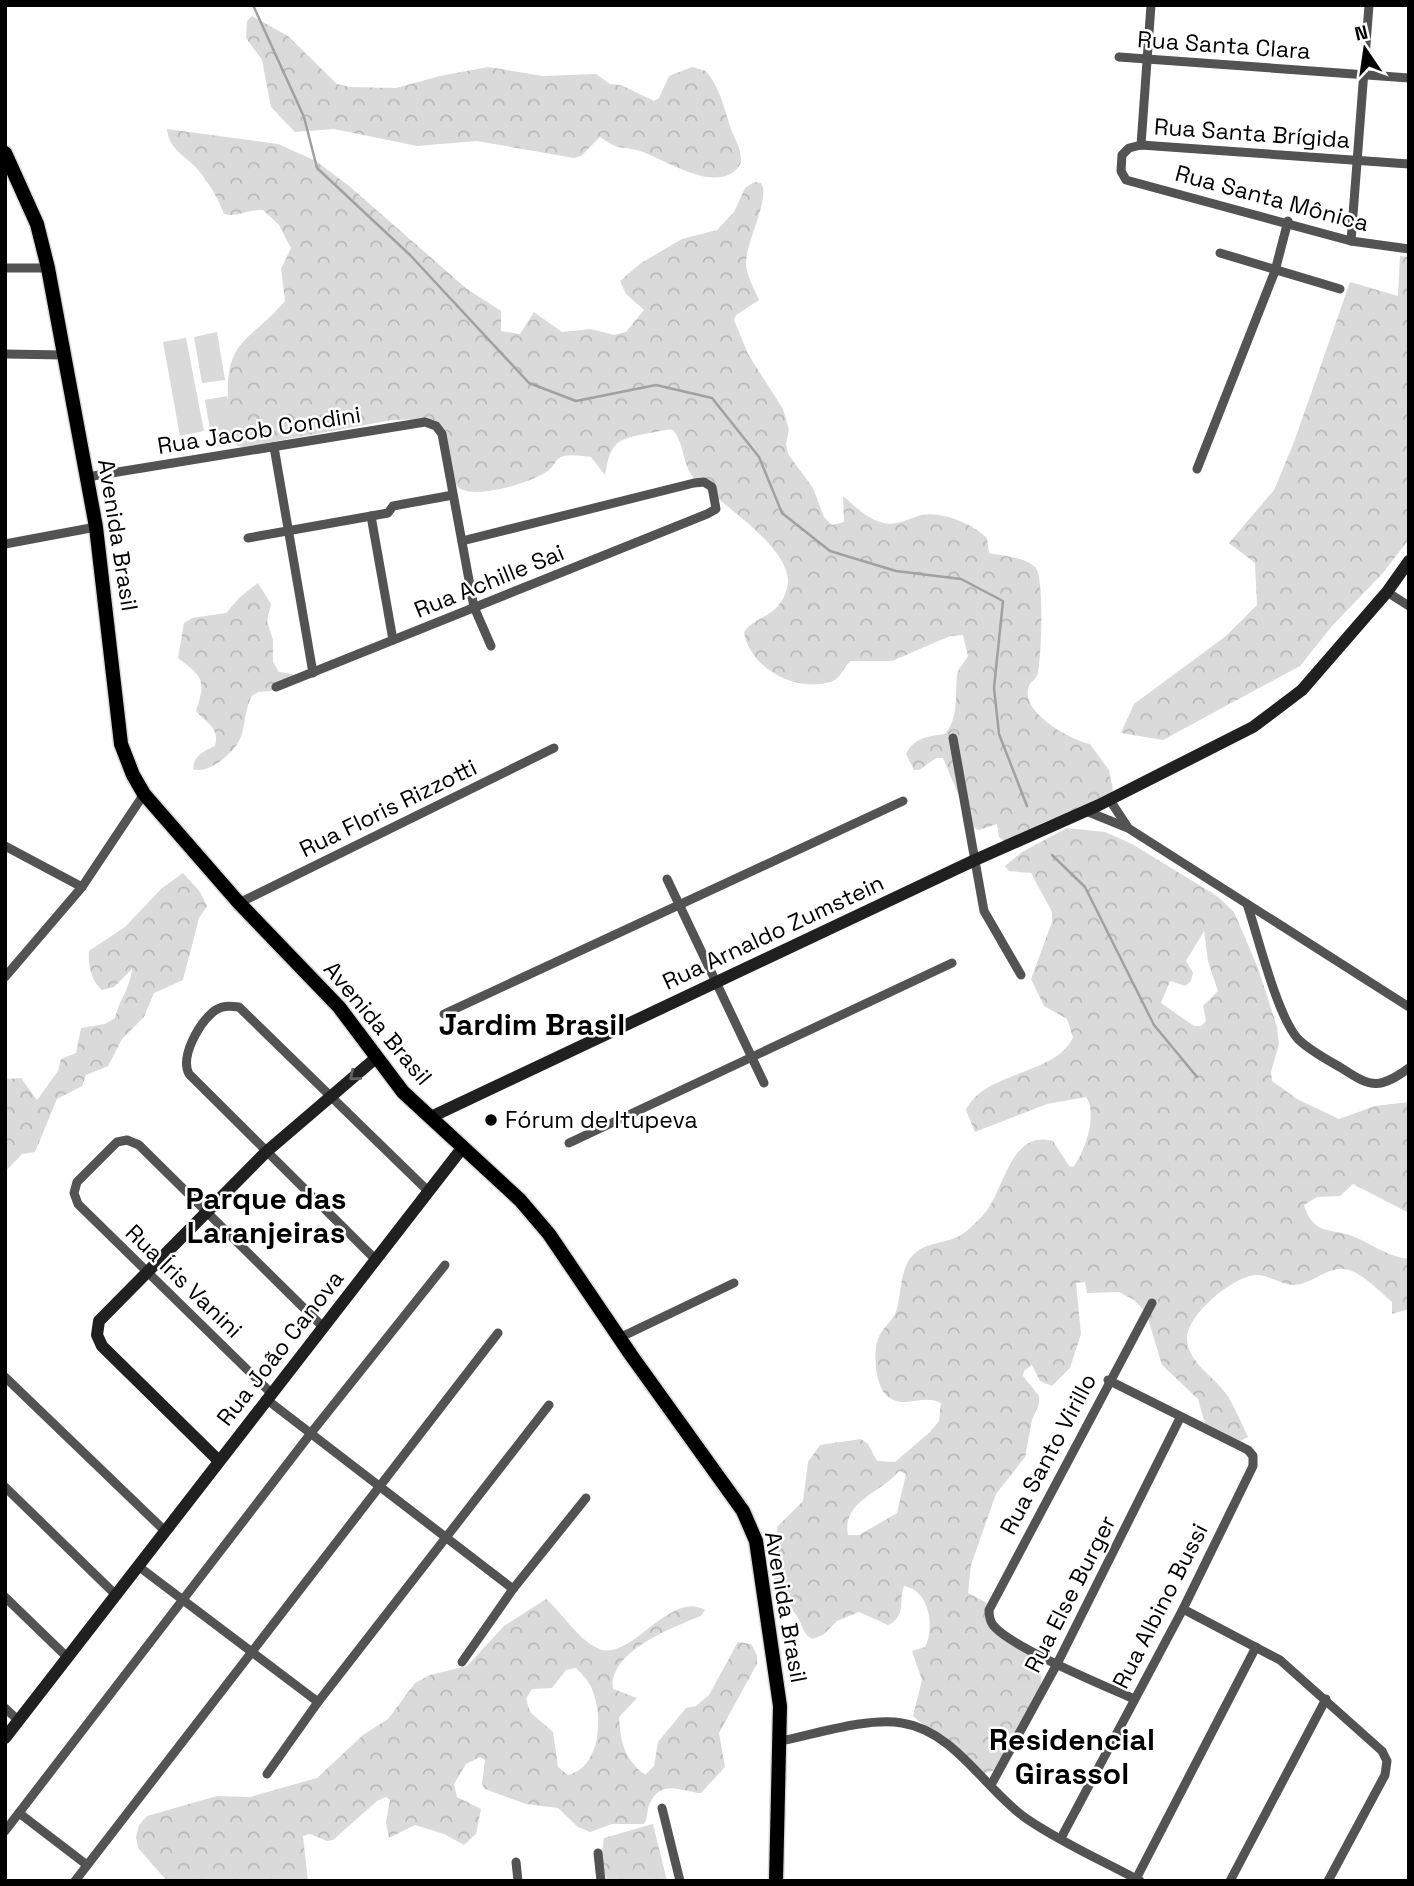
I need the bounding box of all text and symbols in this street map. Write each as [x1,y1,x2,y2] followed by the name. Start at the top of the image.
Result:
[1330,14,1400,84] north arrow
[1352,19,1370,47] text: N
[1136,24,1312,66] street label: Rua Santa Clara
[1153,111,1351,155] street label: Rua Santa Brígida
[1172,158,1372,238] street label: Rua Santa Mônica
[155,399,363,461] street label: Rua Jacob Condini
[91,457,145,613] street label: Avenida Brasil
[410,537,568,625] street label: Rua Achille Sai
[294,752,482,864] street label: Rua Floris Rizzotti
[658,868,888,996] street label: Rua Arnaldo Zumstein
[317,955,439,1091] street label: Avenida Brasil
[439,1005,625,1044] district label: Jardim Brasil
[349,1068,362,1081] one-way arrow
[505,1105,698,1135] place label: Fórum de Itupeva
[483,1112,499,1128] marker: Fórum de Itupeva
[185,1179,347,1252] district label: Parque das Laranjeiras
[119,1218,249,1344] street label: Rua Íris Vanini
[210,1264,350,1432] street label: Rua João Canova
[993,1368,1103,1540] street label: Rua Santo Virillo
[1017,1510,1123,1678] street label: Rua Else Burger
[1105,1518,1215,1694] street label: Rua Albino Bussi
[758,1529,814,1685] street label: Avenida Brasil
[989,1720,1155,1793] district label: Residencial Girassol

